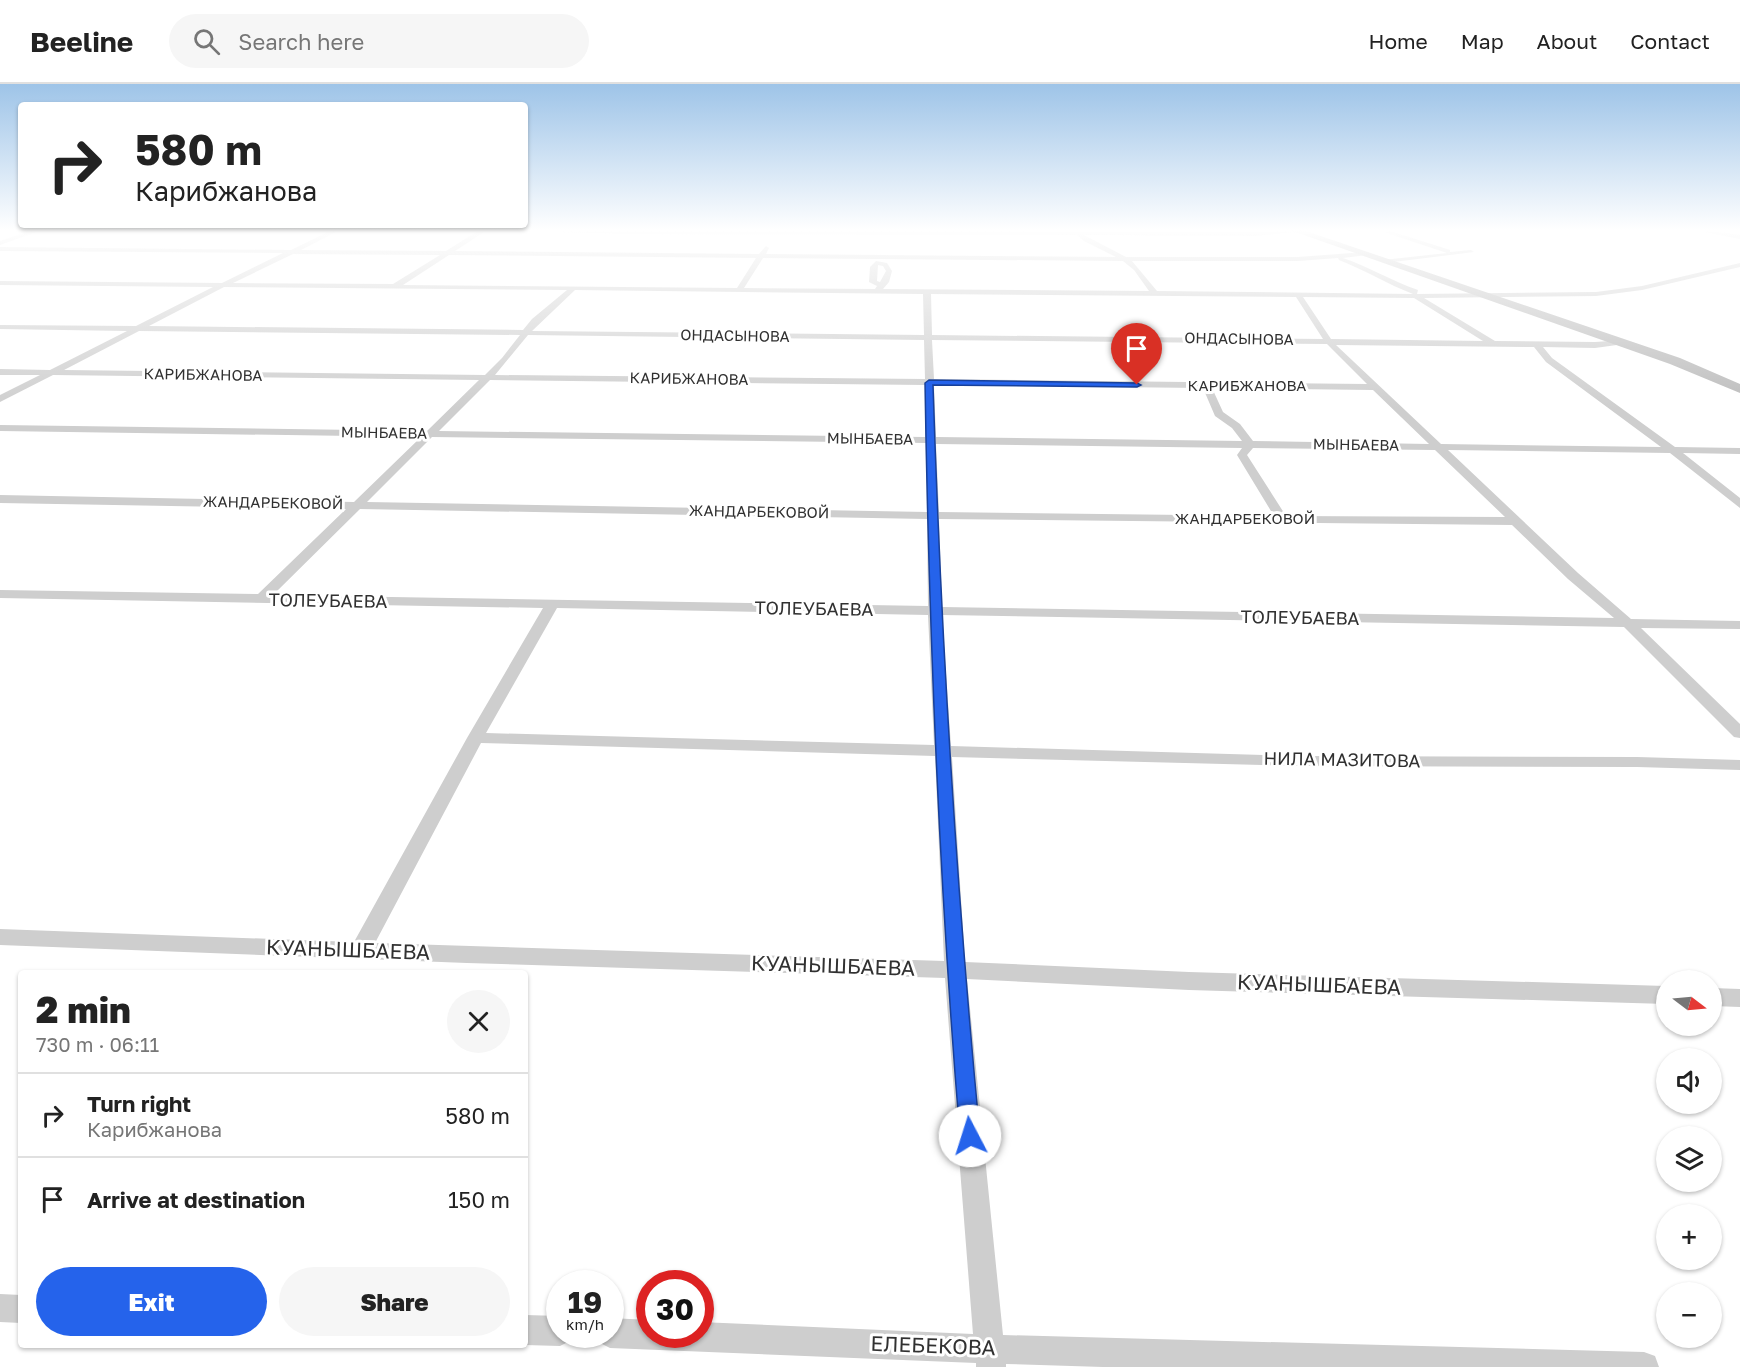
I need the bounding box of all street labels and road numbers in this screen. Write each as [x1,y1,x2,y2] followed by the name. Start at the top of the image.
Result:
[680,325,790,345] street label: ОНДАСЫНОВА
[1184,328,1294,348] street label: ОНДАСЫНОВА
[143,364,263,384] street label: КАРИБЖАНОВА
[629,368,749,388] street label: КАРИБЖАНОВА
[1188,376,1306,394] street label: КАРИБЖАНОВА
[341,422,427,442] street label: МЫНБАЕВА
[827,428,913,448] street label: МЫНБАЕВА
[1313,434,1399,454] street label: МЫНБАЕВА
[203,492,343,512] street label: ЖАНДАРБЕКОВОЙ
[689,501,829,521] street label: ЖАНДАРБЕКОВОЙ
[1175,509,1315,527] street label: ЖАНДАРБЕКОВОЙ
[269,588,388,612] street label: ТОЛЕУБАЕВА
[755,596,874,620] street label: ТОЛЕУБАЕВА
[1241,605,1360,629] street label: ТОЛЕУБАЕВА
[1263,747,1421,771] street label: НИЛА МАЗИТОВА
[265,933,431,965] street label: КУАНЫШБАЕВА
[750,949,916,981] street label: КУАНЫШБАЕВА
[1236,968,1402,1000] street label: КУАНЫШБАЕВА
[870,1330,996,1360] street label: ЕЛЕБЕКОВА

